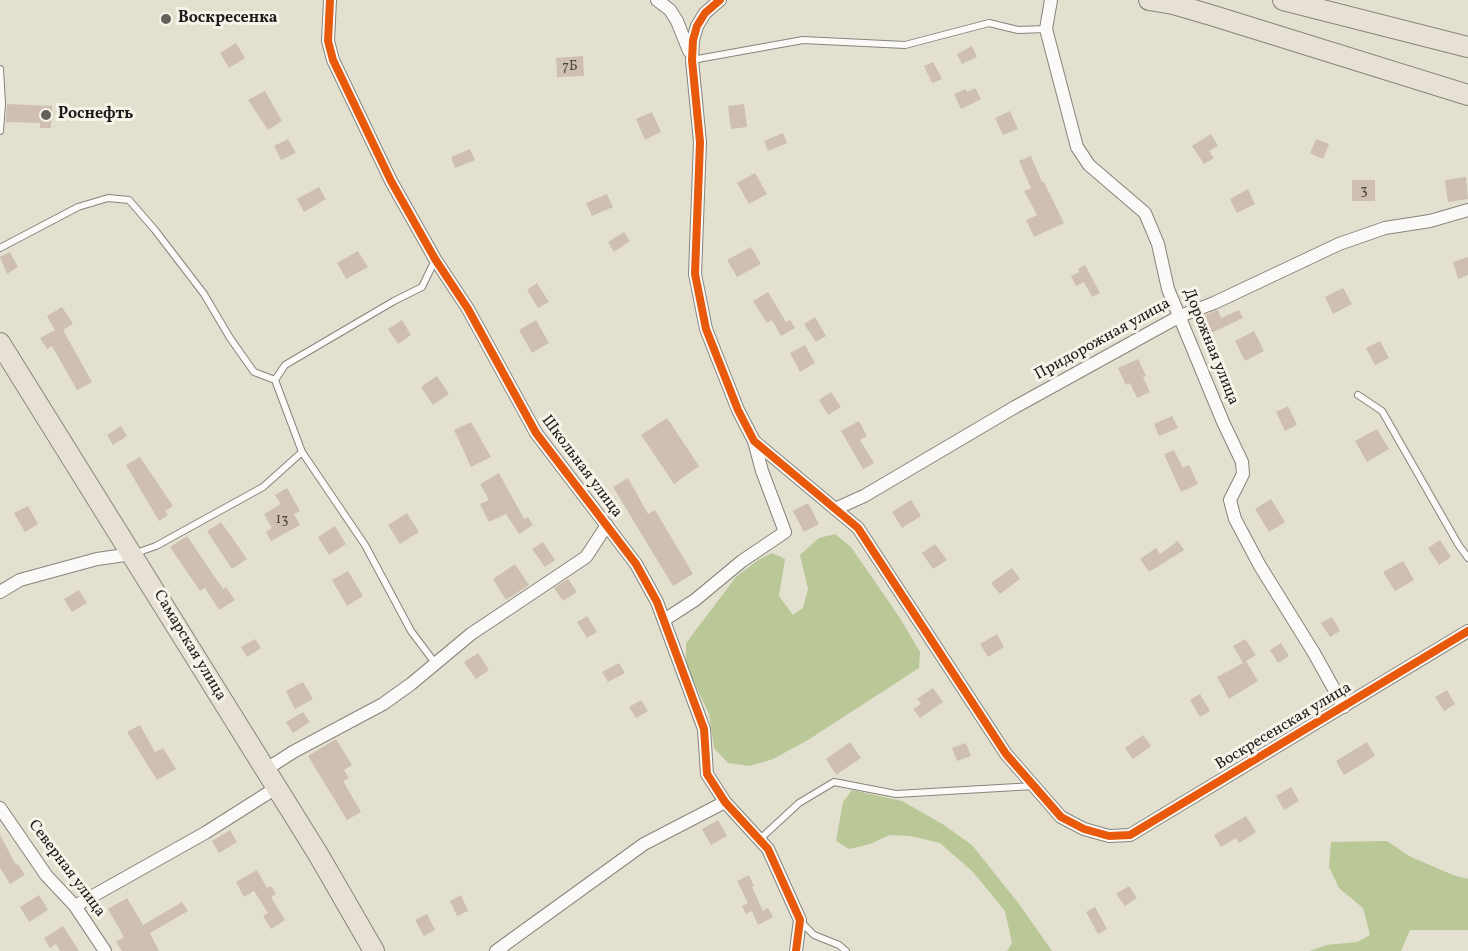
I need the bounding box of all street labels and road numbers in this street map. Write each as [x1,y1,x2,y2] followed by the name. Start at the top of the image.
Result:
[1178,286,1242,408] street label: Дорожная улица
[1032,295,1174,385] street label: Придорожная улица
[536,412,626,522] street label: Школьная улица
[148,587,230,705] street label: Самарская улица
[1213,679,1355,775] street label: Воскресенская улица
[23,817,109,921] street label: Северная улица

